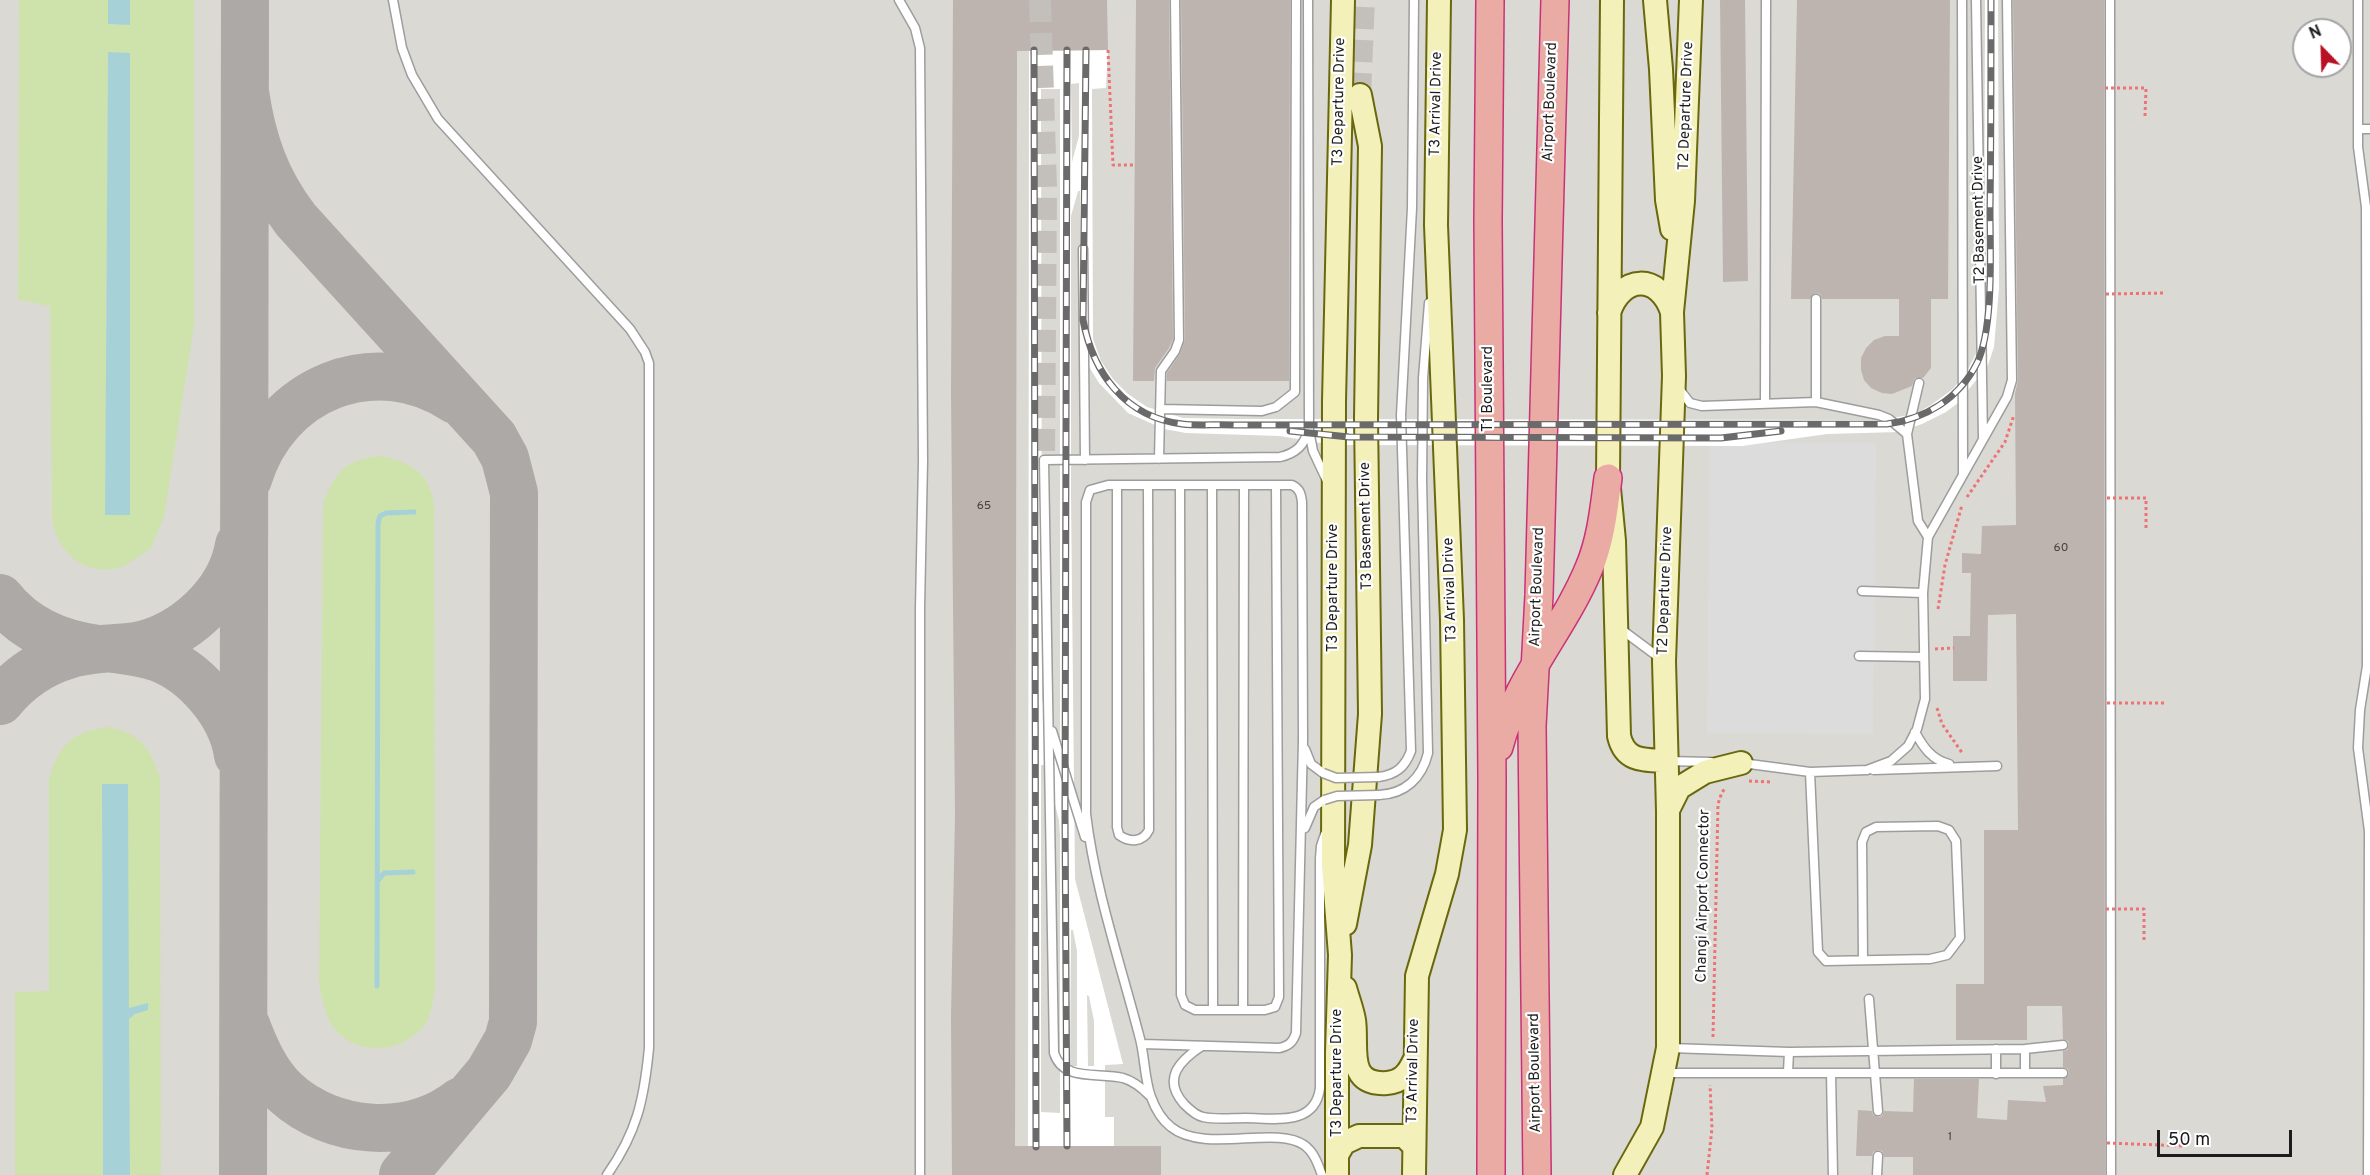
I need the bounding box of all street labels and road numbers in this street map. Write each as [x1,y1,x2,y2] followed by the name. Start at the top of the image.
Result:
[1330,38,1350,166] street label: T3 Departure Drive
[1676,41,1698,171] street label: T2 Departure Drive
[1540,42,1562,162] street label: Airport Boulevard
[1427,51,1447,157] street label: T3 Arrival Drive
[1970,156,1990,284] street label: T2 Basement Drive
[1480,346,1498,432] street label: T1 Boulevard
[1357,462,1377,590] street label: T3 Basement Drive
[1325,524,1343,652] street label: T3 Departure Drive
[1655,526,1677,656] street label: T2 Departure Drive
[1527,527,1549,647] street label: Airport Boulevard
[1440,537,1462,643] street label: T3 Arrival Drive
[1693,809,1715,983] street label: Changi Airport Connector
[1329,1009,1347,1137] street label: T3 Departure Drive
[1526,1013,1546,1133] street label: Airport Boulevard
[1404,1018,1424,1124] street label: T3 Arrival Drive

